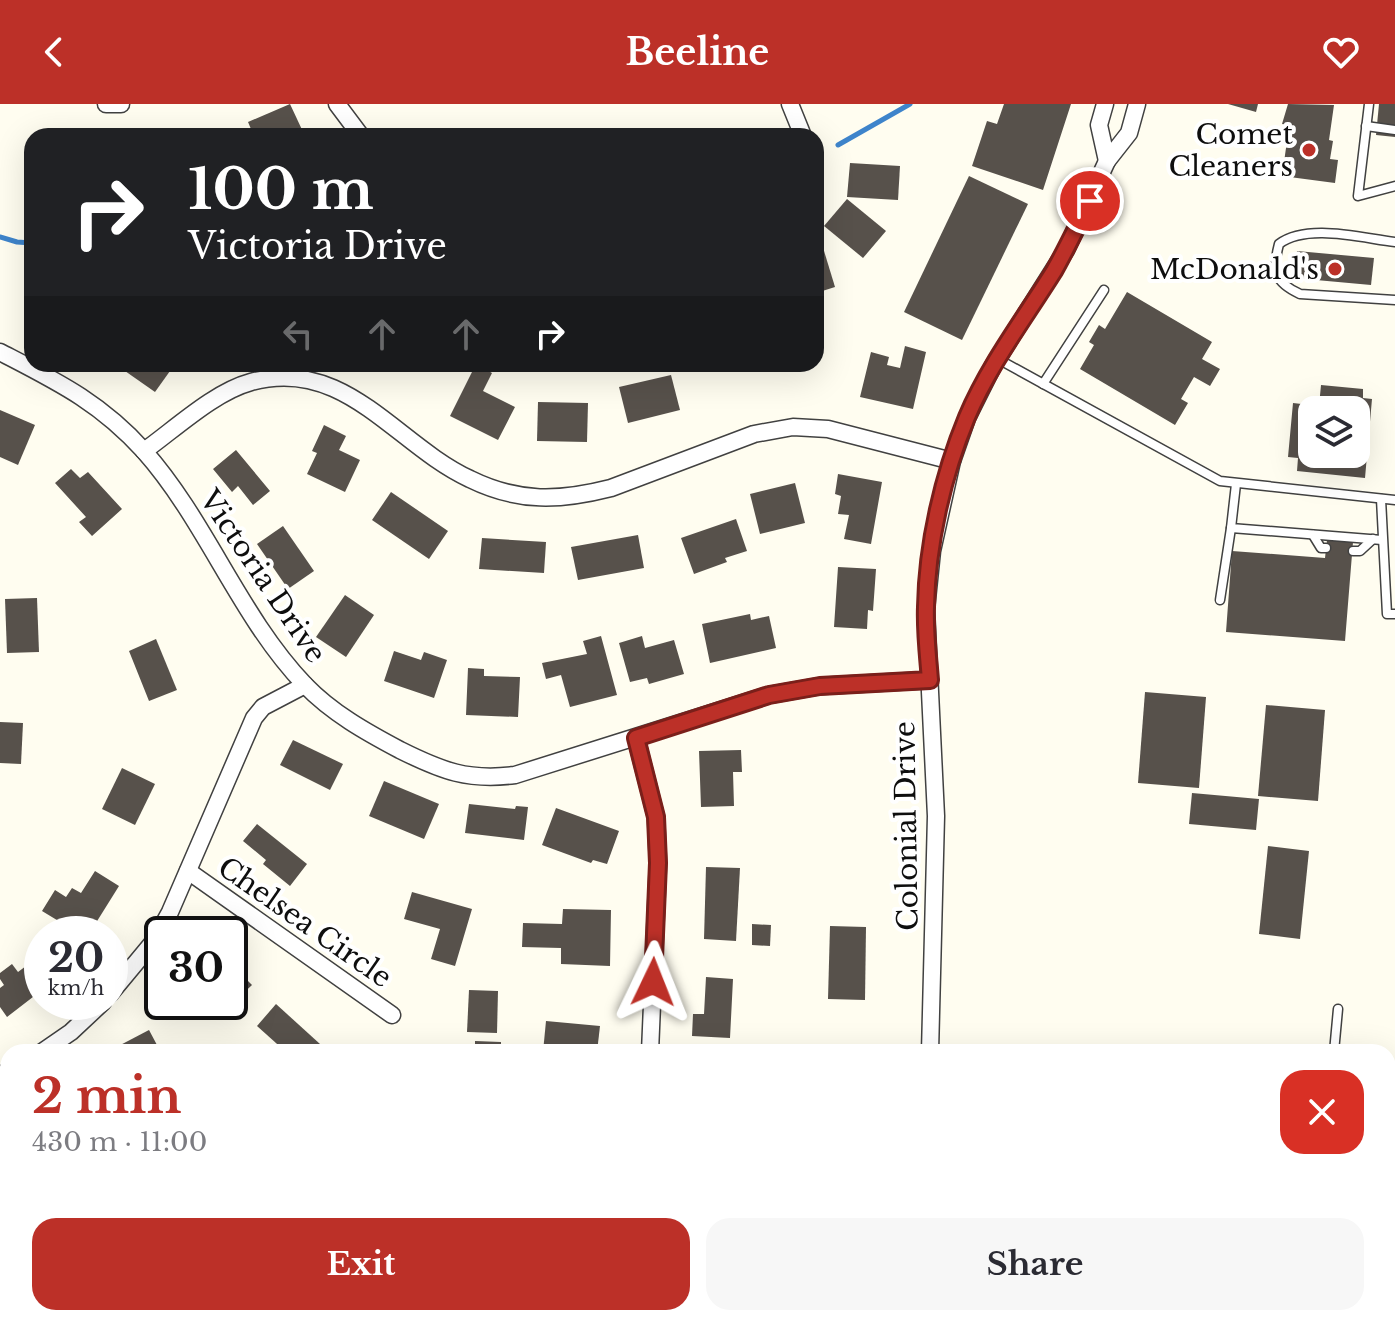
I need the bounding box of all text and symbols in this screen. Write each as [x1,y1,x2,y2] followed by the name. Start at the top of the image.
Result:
[32,30,76,74] icon: back
[626,30,769,75] text: Beeline
[1319,30,1363,74] icon: heart
[1168,117,1293,184] place label: Comet Cleaners
[1300,141,1318,159] marker: Comet Cleaners
[188,155,374,224] text: 100 m
[56,160,160,264] icon: right
[1056,167,1124,235] pin
[1068,179,1112,223] icon: arrive
[188,224,447,269] text: Victoria Drive
[1150,252,1319,287] place label: McDonald's
[1326,260,1344,278] marker: McDonald's
[276,312,320,356] icon: left
[360,312,404,356] icon: ahead
[444,312,488,356] icon: ahead
[528,312,572,356] icon: right
[1298,396,1370,468] map controls
[1298,396,1370,468] button: layers
[191,482,333,670] street label: Victoria Drive
[887,721,926,931] street label: Colonial Drive
[211,850,398,995] street label: Chelsea Circle
[144,916,248,1020] speed limit sign: 30
[48,933,104,983] text: 20
[611,940,695,1024] position arrow
[48,976,104,1000] text: km/h
[32,1066,181,1126] text: 2 min
[1280,1070,1364,1154] button: close
[32,1126,207,1158] text: 430 m · 11:00
[32,1218,690,1310] button: Exit
[706,1218,1364,1310] button: Share

